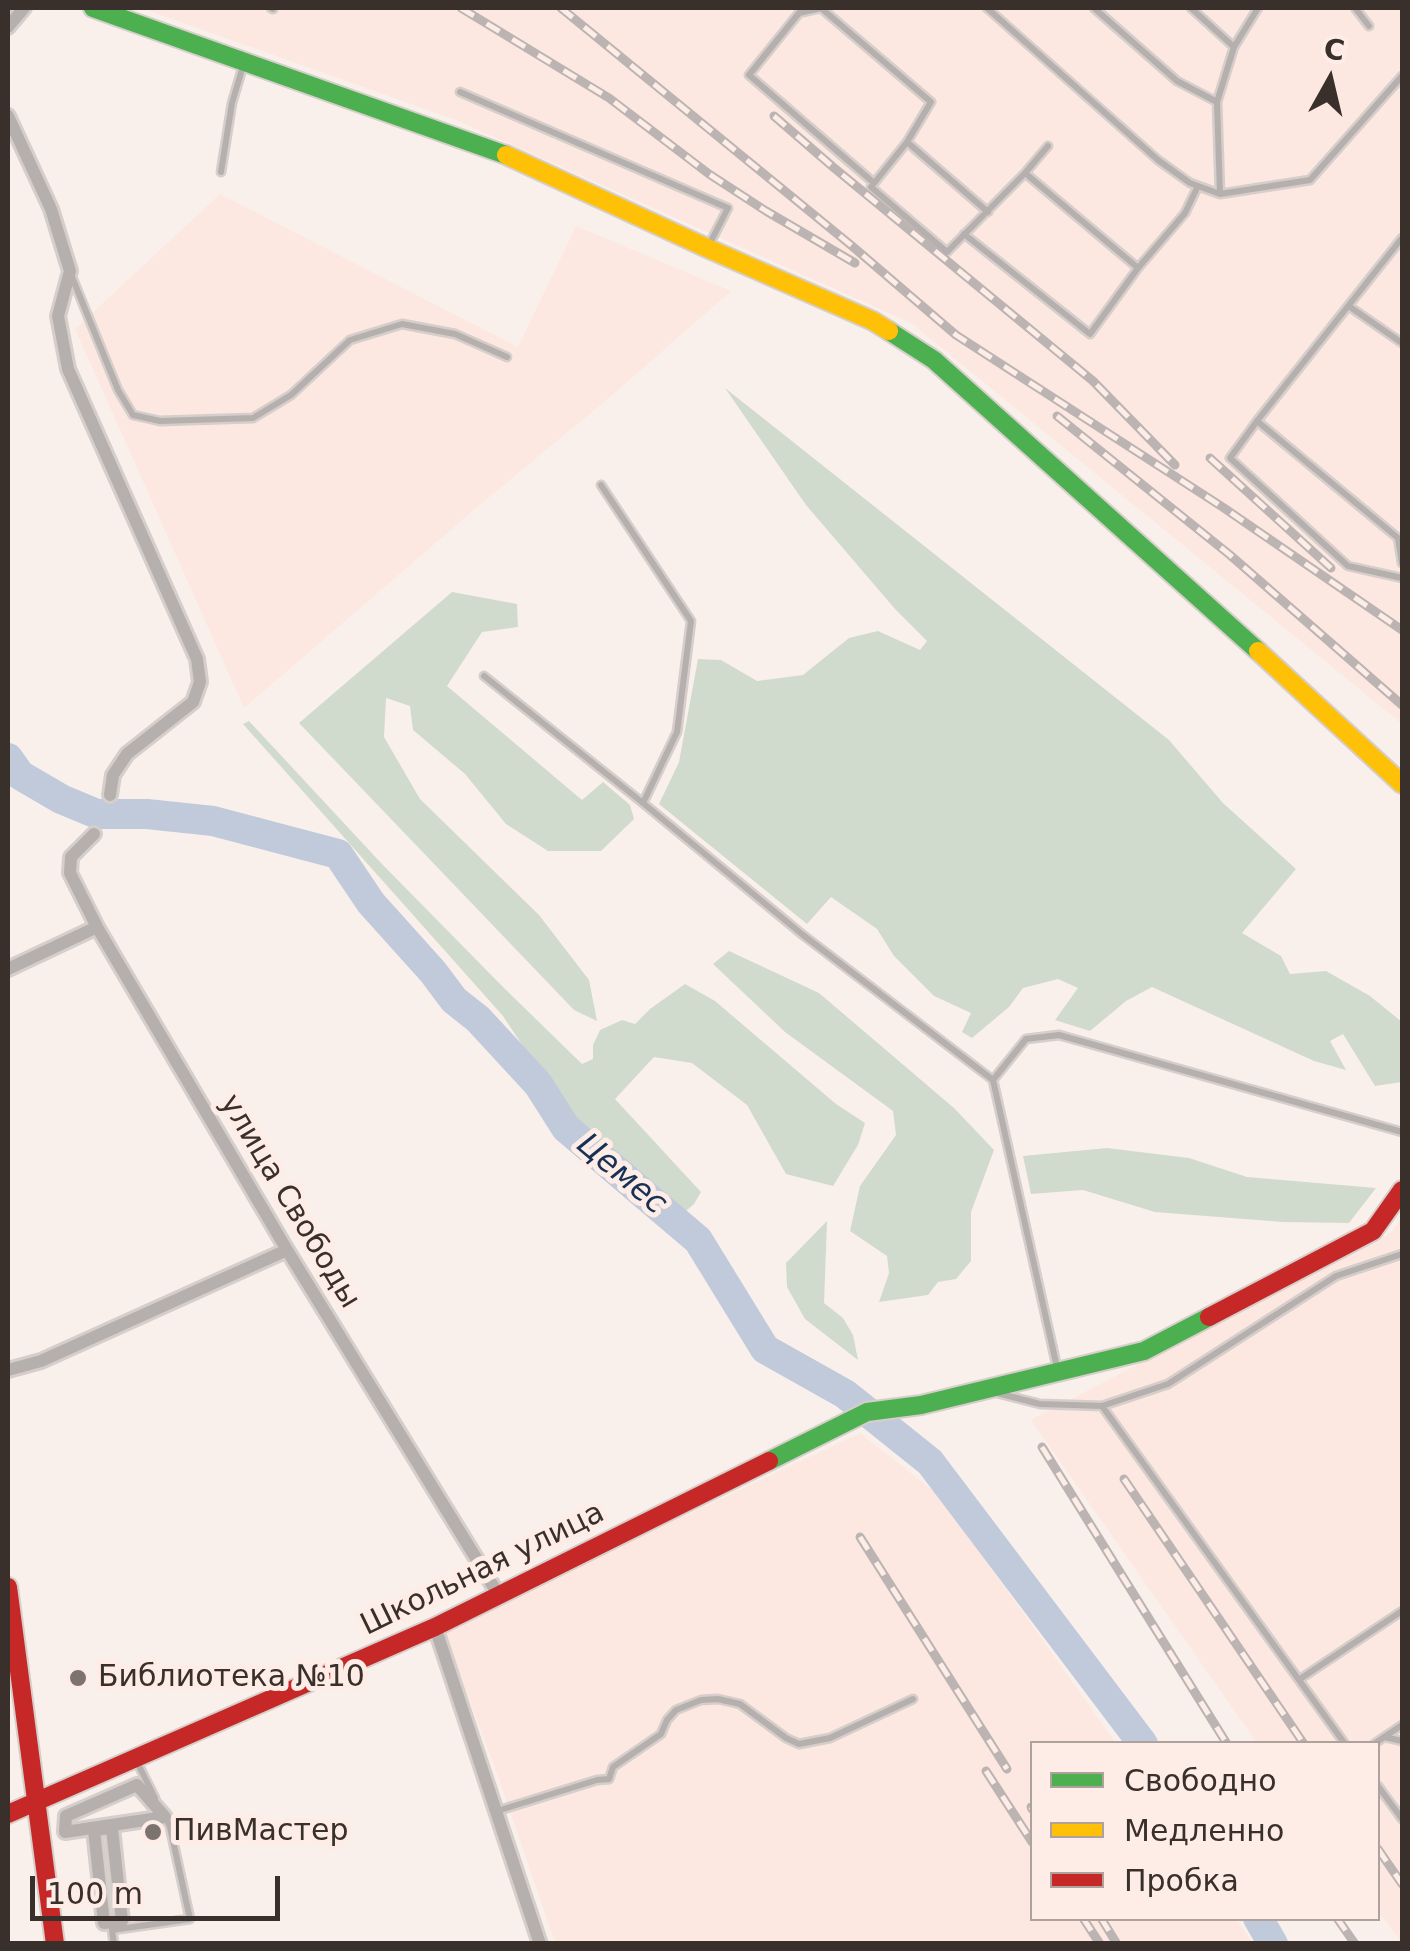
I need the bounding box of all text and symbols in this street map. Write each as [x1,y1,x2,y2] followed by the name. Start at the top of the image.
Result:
[1280,30,1380,130] north arrow
[1322,32,1347,68] text: С
[211,1089,367,1315] street label: улица Свободы
[568,1126,674,1224] water label: Цемес
[355,1495,611,1645] street label: Школьная улица
[98,1660,365,1696] place label: Библиотека №10
[67,1667,89,1689] marker: Библиотека №10
[1030,1741,1380,1921] legend
[1124,1763,1277,1798] text: Свободно
[1124,1813,1284,1848] text: Медленно
[173,1814,348,1850] place label: ПивМастер
[142,1821,164,1843] marker: ПивМастер
[35,1856,285,1918] scale bar
[1124,1863,1239,1898] text: Пробка
[47,1876,143,1911] text: 100 m

